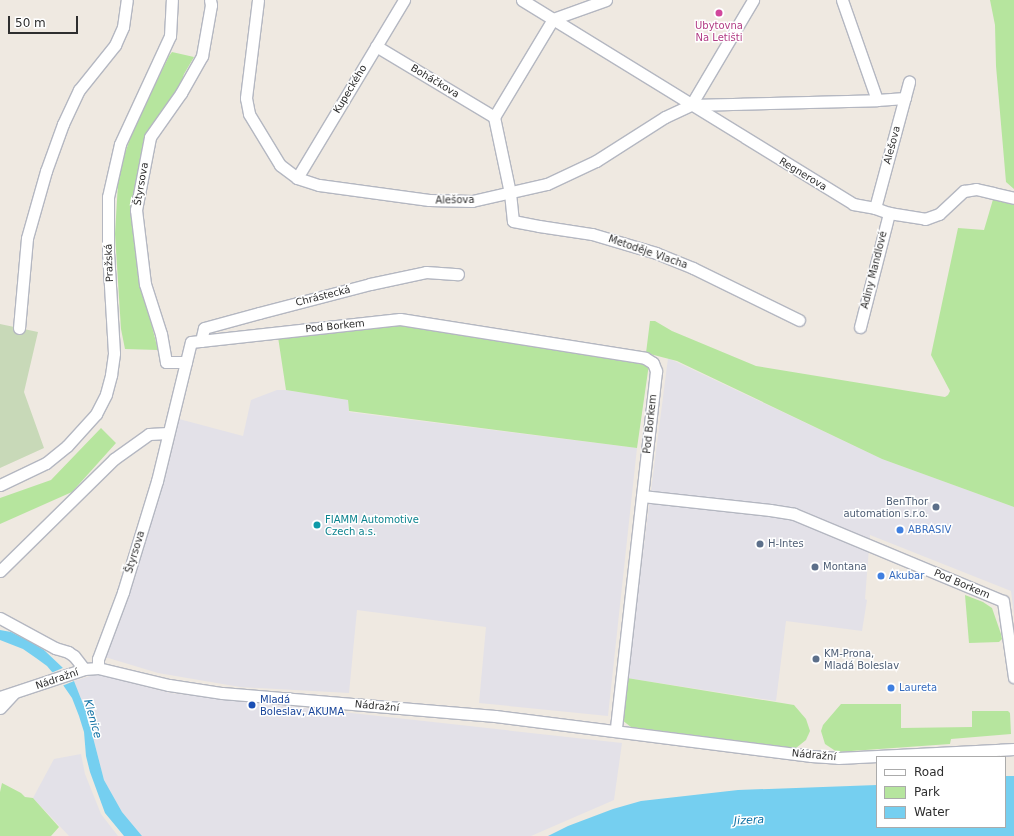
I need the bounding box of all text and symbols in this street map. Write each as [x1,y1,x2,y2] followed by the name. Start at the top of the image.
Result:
[10,8,80,34] scale bar
[714,8,724,18] marker: Ubytovna Na Letišti
[15,16,46,30] text: 50 m
[695,19,743,42] place label: Ubytovna Na Letišti
[409,62,461,100] street label: Boháčkova
[331,63,369,115] street label: Kupeckého
[881,125,903,165] street label: Alešova
[777,155,829,193] street label: Regnerova
[131,161,151,207] street label: Štyrsova
[435,194,475,206] street label: Alešova
[859,230,889,310] street label: Adiny Mandlové
[607,233,689,271] street label: Metoděje Vlacha
[102,244,116,282] street label: Pražská
[294,283,352,309] street label: Chrástecká
[305,317,365,335] street label: Pod Borkem
[641,394,659,454] street label: Pod Borkem
[843,495,928,518] place label: BenThor automation s.r.o.
[931,502,941,512] marker: BenThor automation s.r.o.
[325,513,419,536] place label: FIAMM Automotive Czech a.s.
[312,520,322,530] marker: FIAMM Automotive Czech a.s.
[908,524,951,536] place label: ABRASIV
[895,525,905,535] marker: ABRASIV
[123,529,147,575] street label: Štyrsova
[768,538,804,550] place label: H-Intes
[755,539,765,549] marker: H-Intes
[823,561,867,573] place label: Montana
[810,562,820,572] marker: Montana
[932,567,992,601] street label: Pod Borkem
[889,570,924,582] place label: Akubar
[876,571,886,581] marker: Akubar
[824,647,899,670] place label: KM-Prona, Mladá Boleslav
[811,654,821,664] marker: KM-Prona, Mladá Boleslav
[34,666,80,692] street label: Nádražní
[899,682,937,694] place label: Laureta
[886,683,896,693] marker: Laureta
[260,693,344,716] place label: Mladá Boleslav, AKUMA
[80,698,104,740] water label: Klenice
[354,698,400,714] street label: Nádražní
[247,700,257,710] marker: Mladá Boleslav, AKUMA
[791,747,837,763] street label: Nádražní
[876,756,1006,828] legend
[914,765,944,779] text: Road
[914,785,940,799] text: Park
[914,805,949,819] text: Water
[734,814,764,828] water label: Jizera

